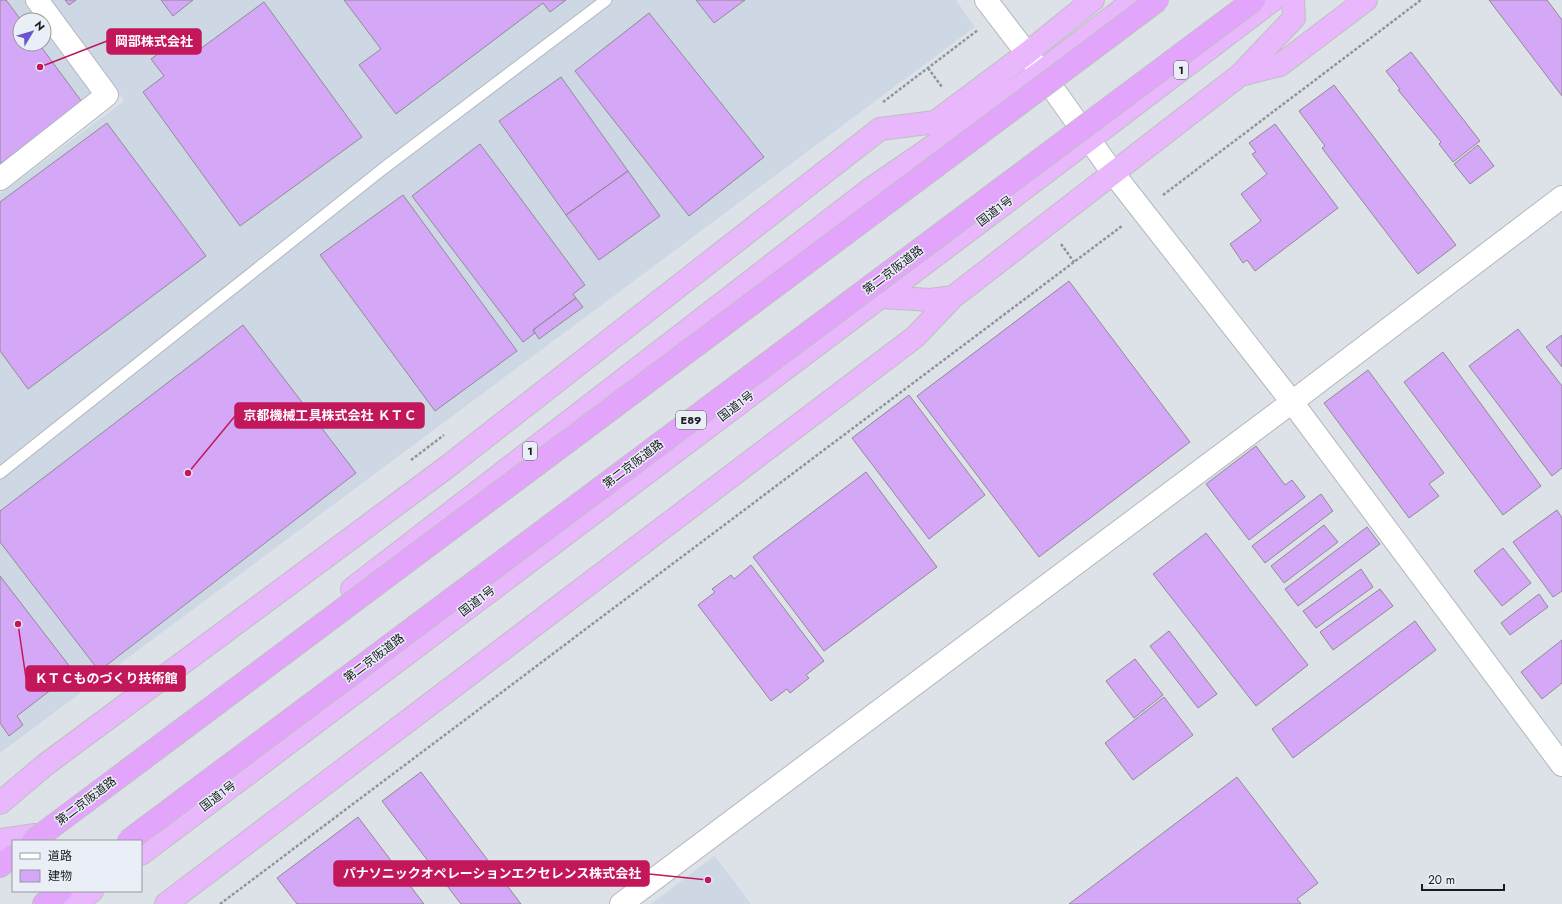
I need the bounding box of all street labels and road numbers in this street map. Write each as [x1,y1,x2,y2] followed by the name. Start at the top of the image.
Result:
[1174,61,1188,79] road number: 1
[973,191,1017,231] street label: 国道1号
[859,241,927,299] street label: 第二京阪道路
[714,386,758,426] street label: 国道1号
[676,411,706,429] road number: E89
[599,435,667,493] street label: 第二京阪道路
[523,442,537,460] road number: 1
[455,581,499,621] street label: 国道1号
[340,629,408,687] street label: 第二京阪道路
[52,772,120,830] street label: 第二京阪道路
[196,776,240,816] street label: 国道1号

